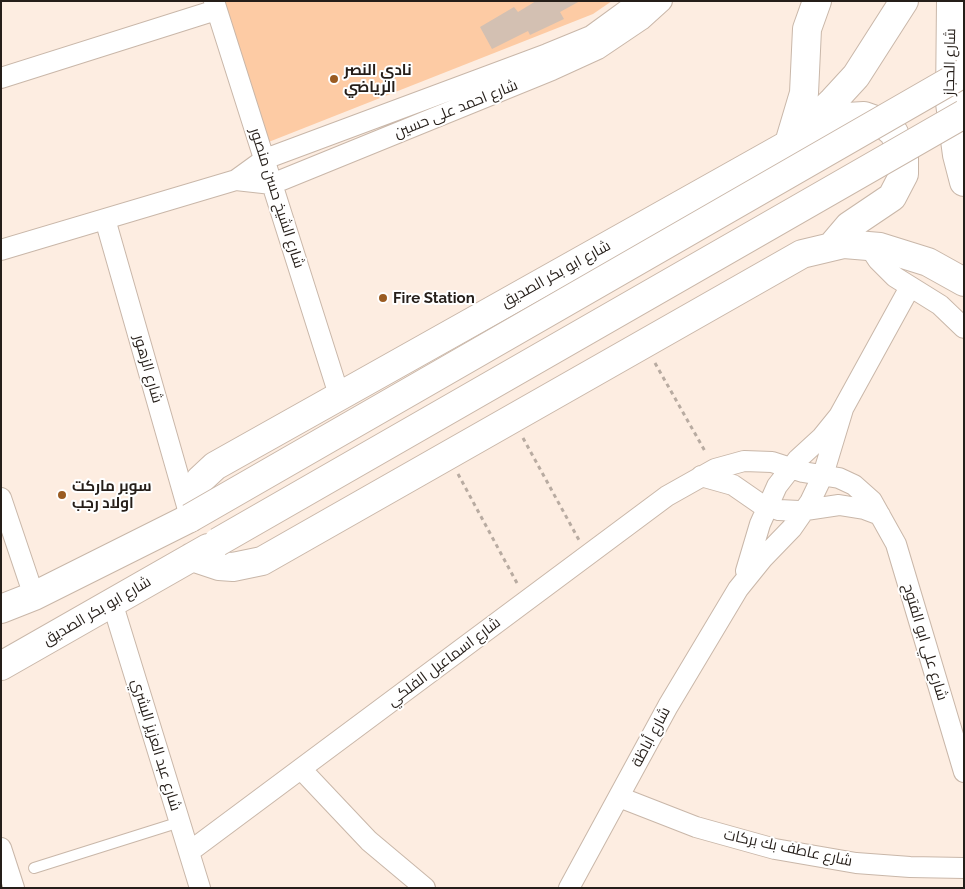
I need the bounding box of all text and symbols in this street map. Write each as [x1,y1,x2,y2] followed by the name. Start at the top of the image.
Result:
[940,28,960,96] street label: شارع الحجاز
[344,61,412,96] place label: نادي النصر الرياضي
[328,73,340,85] marker: نادي النصر الرياضي
[392,76,520,142] street label: شارع احمد على حسين
[246,126,308,270] street label: شارع الشيخ حسن منصور
[498,237,614,311] street label: شارع ابو بكر الصديق
[393,289,475,307] place label: Fire Station
[377,292,389,304] marker: Fire Station
[130,333,166,405] street label: شارع الزهور
[72,477,152,512] place label: سوبر ماركت اولاد رجب
[56,489,68,501] marker: سوبر ماركت اولاد رجب
[40,573,154,649] street label: شارع ابو بكر الصديق
[899,581,951,703] street label: شارع علي ابو الفتوح
[384,614,504,710] street label: شارع اسماعيل الفلكي
[127,677,185,813] street label: شارع عبد العزيز البشري
[628,704,674,770] street label: شارع أباظة
[722,826,854,870] street label: شارع عاطف بك بركات

